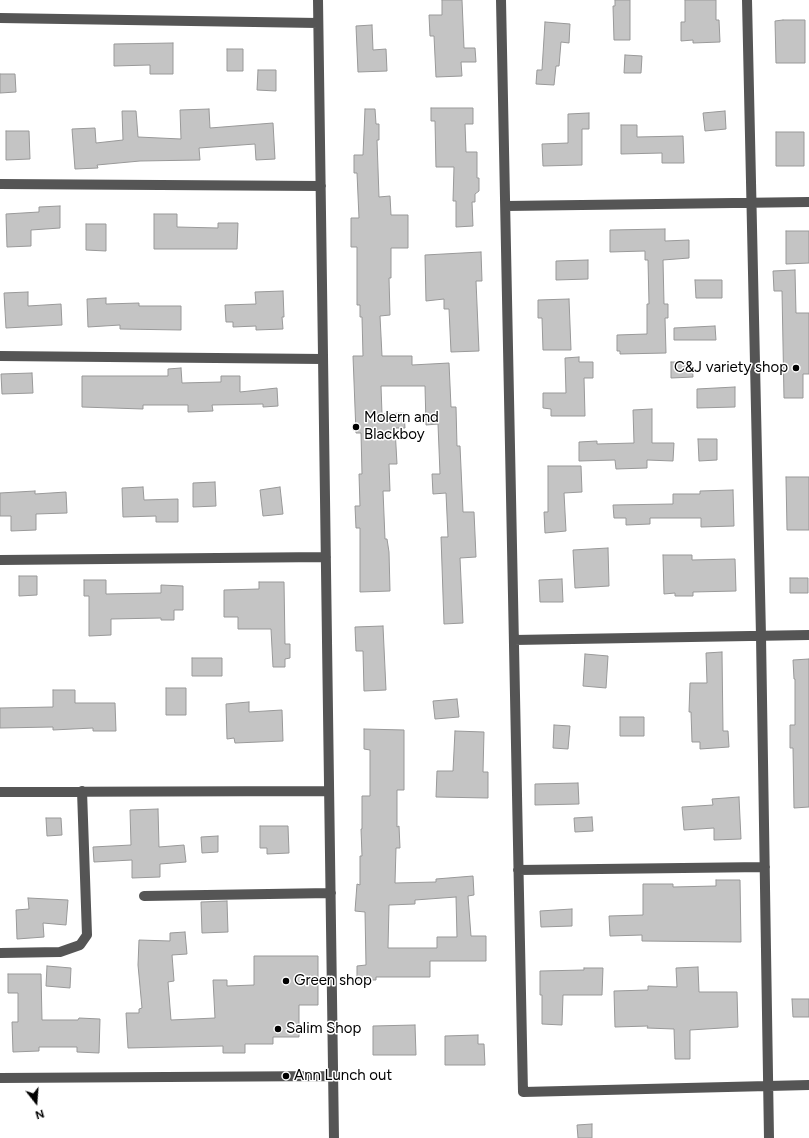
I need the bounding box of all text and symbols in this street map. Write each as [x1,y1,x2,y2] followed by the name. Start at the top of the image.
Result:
[674,359,788,377] place label: C&J variety shop
[791,363,801,373] marker: C&J variety shop
[364,409,439,444] place label: Molern and Blackboy
[351,422,361,432] marker: Molern and Blackboy
[294,972,372,990] place label: Green shop
[281,976,291,986] marker: Green shop
[286,1020,361,1038] place label: Salim Shop
[273,1024,283,1034] marker: Salim Shop
[294,1067,392,1085] place label: Ann Lunch out
[281,1071,291,1081] marker: Ann Lunch out
[16,1082,56,1122] north arrow
[34,1106,46,1121] text: N

